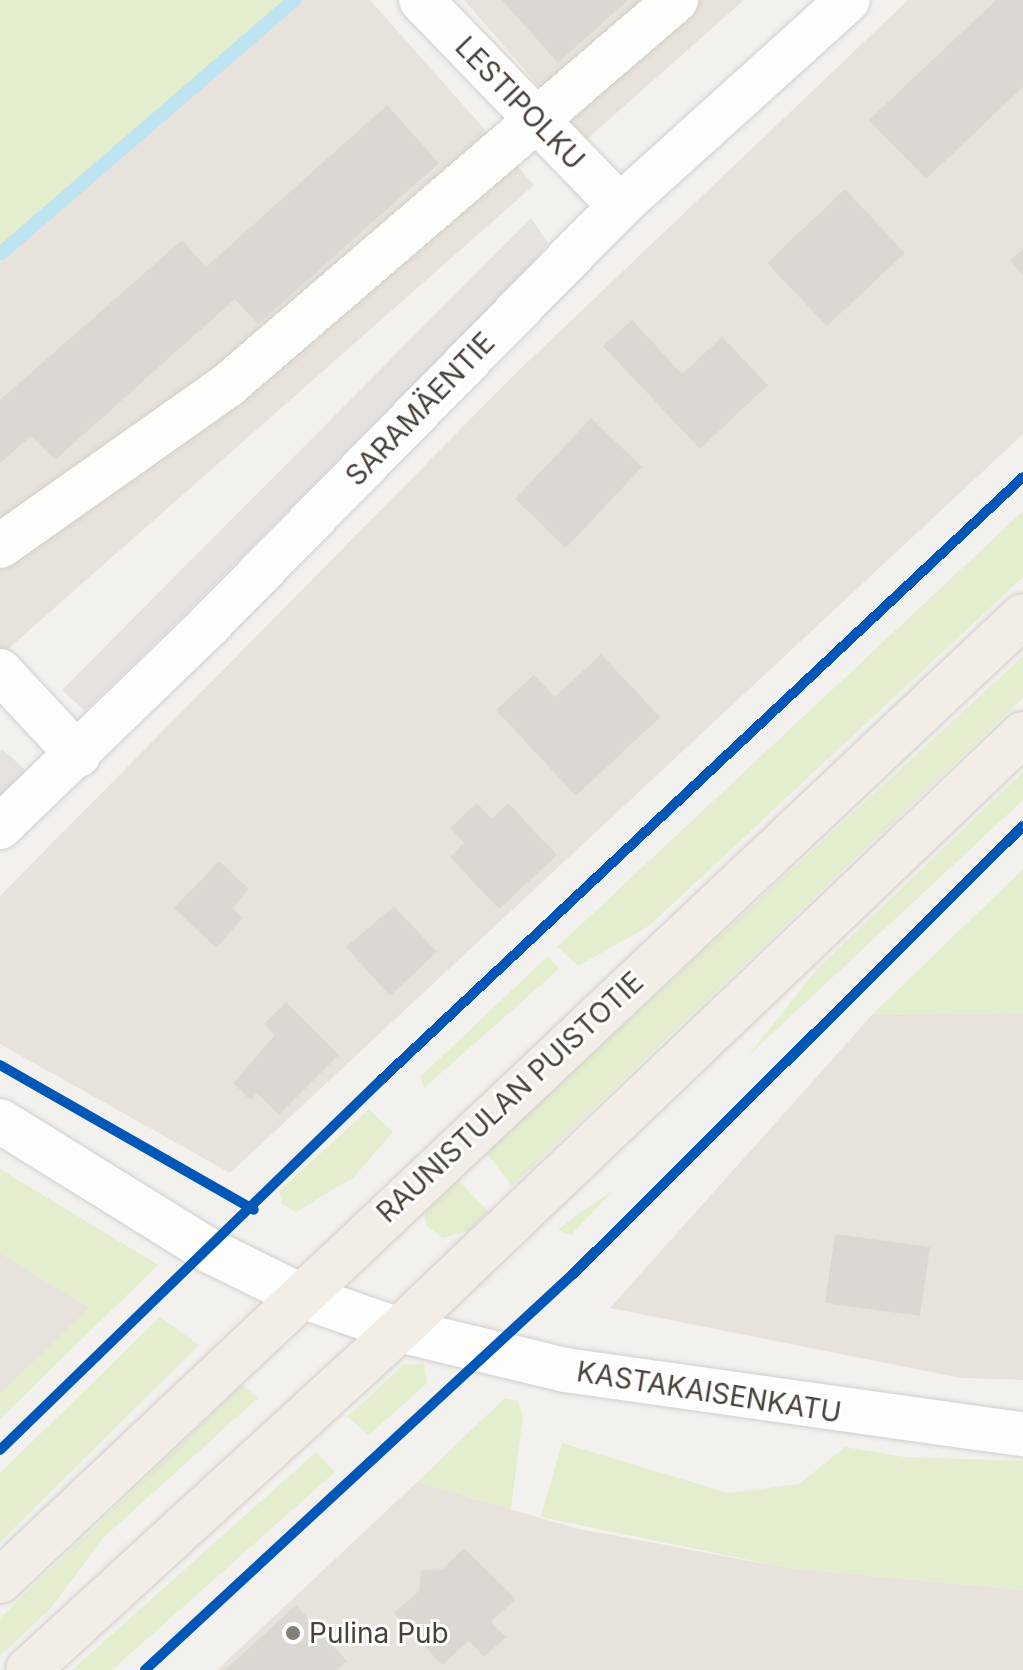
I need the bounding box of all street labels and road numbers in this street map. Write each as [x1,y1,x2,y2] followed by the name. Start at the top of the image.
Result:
[449,30,591,176] street label: LESTIPOLKU
[339,326,501,492] street label: SARAMÄENTIE
[370,965,650,1229] street label: RAUNISTULAN PUISTOTIE
[574,1354,844,1430] street label: KASTAKAISENKATU

